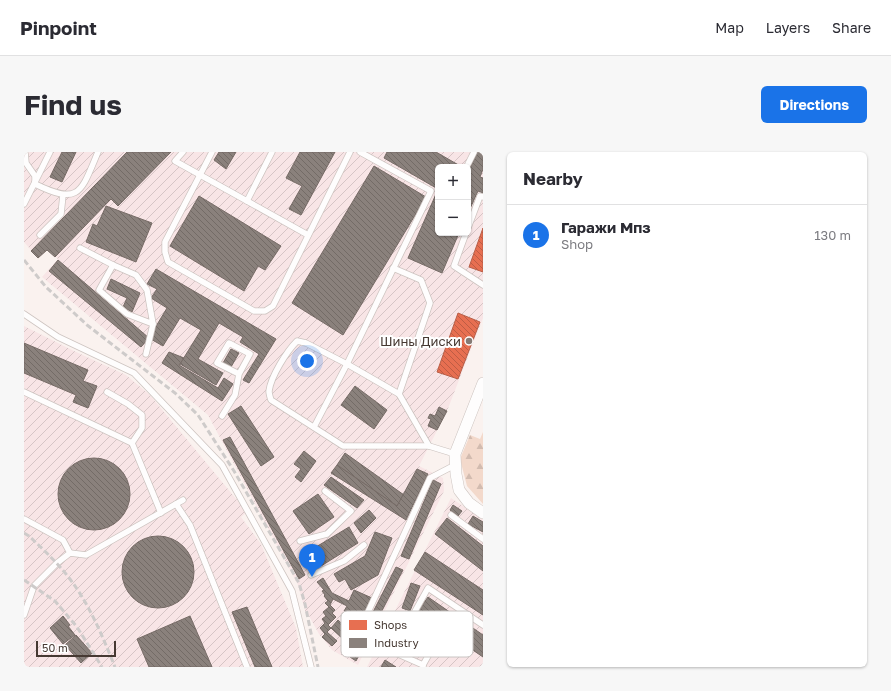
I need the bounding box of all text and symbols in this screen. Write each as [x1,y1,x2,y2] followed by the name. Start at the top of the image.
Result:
[20,16,97,39] text: Pinpoint
[715,19,744,36] text: Map
[766,19,810,36] text: Layers
[832,19,871,36] text: Share
[761,86,867,123] button: Directions
[24,88,122,121] text: Find us
[435,164,471,236] map controls
[435,164,471,200] button: +
[523,168,583,189] text: Nearby
[435,200,471,236] button: −
[561,218,651,236] text: Гаражи Мпз
[533,227,539,243] text: 1
[814,227,851,243] text: 130 m
[561,236,593,252] text: Shop
[380,333,461,349] place label: Шины Диски
[464,336,474,346] marker: Шины Диски
[297,351,317,371] your location
[299,544,325,577] pin: 1
[341,611,473,657] legend
[374,618,407,631] text: Shops
[374,636,419,649] text: Industry
[36,639,116,658] scale bar
[42,641,68,654] text: 50 m

